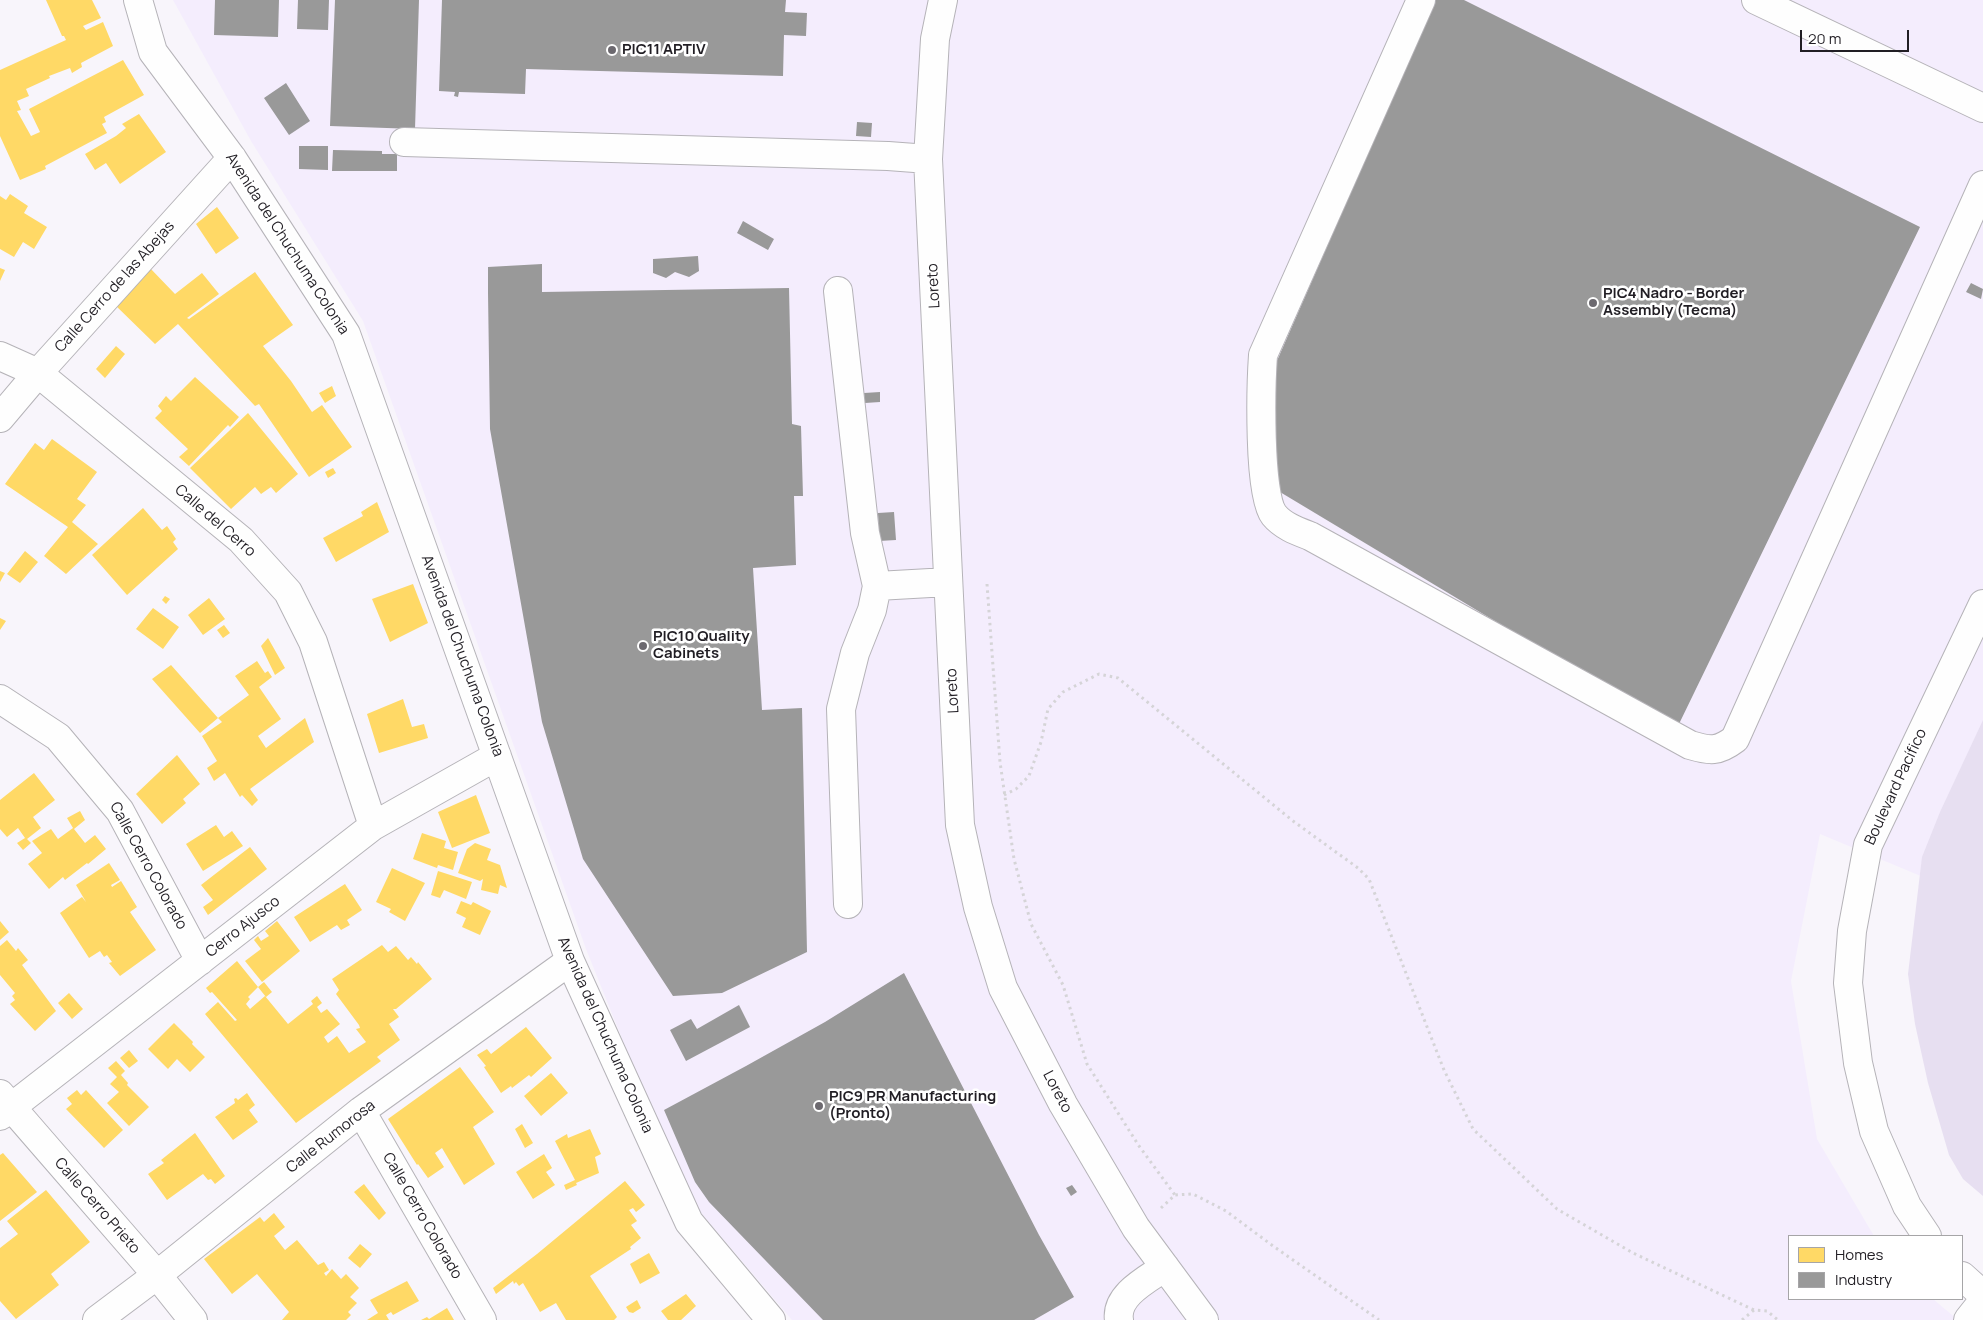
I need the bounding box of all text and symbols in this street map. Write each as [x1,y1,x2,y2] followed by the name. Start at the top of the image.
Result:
[1803,20,1912,52] scale bar
[1808,28,1841,49] text: 20 m
[622,41,706,59] place label: PIC11 APTIV
[606,44,618,56] marker: PIC11 APTIV
[221,150,353,338] street label: Avenida del Chuchuma Colonia
[51,218,179,356] street label: Calle Cerro de las Abejas
[924,263,944,309] street label: Loreto
[1603,285,1745,320] place label: PIC4 Nadro - Border Assembly (Tecma)
[1587,297,1599,309] marker: PIC4 Nadro - Border Assembly (Tecma)
[171,481,259,561] street label: Calle del Cerro
[417,553,507,759] street label: Avenida del Chuchuma Colonia
[653,628,750,663] place label: PIC10 Quality Cabinets
[637,640,649,652] marker: PIC10 Quality Cabinets
[943,668,963,714] street label: Loreto
[1861,726,1931,848] street label: Boulevard Pacífico
[105,799,191,933] street label: Calle Cerro Colorado
[202,893,284,961] street label: Cerro Ajusco
[553,934,657,1136] street label: Avenida del Chuchuma Colonia
[1038,1068,1076,1116] street label: Loreto
[829,1088,996,1123] place label: PIC9 PR Manufacturing (Pronto)
[283,1097,379,1177] street label: Calle Rumorosa
[813,1100,825,1112] marker: PIC9 PR Manufacturing (Pronto)
[378,1150,466,1282] street label: Calle Cerro Colorado
[50,1154,144,1258] street label: Calle Cerro Prieto
[1788,1235,1963,1300] legend
[1835,1244,1883,1265] text: Homes
[1835,1269,1892,1290] text: Industry

